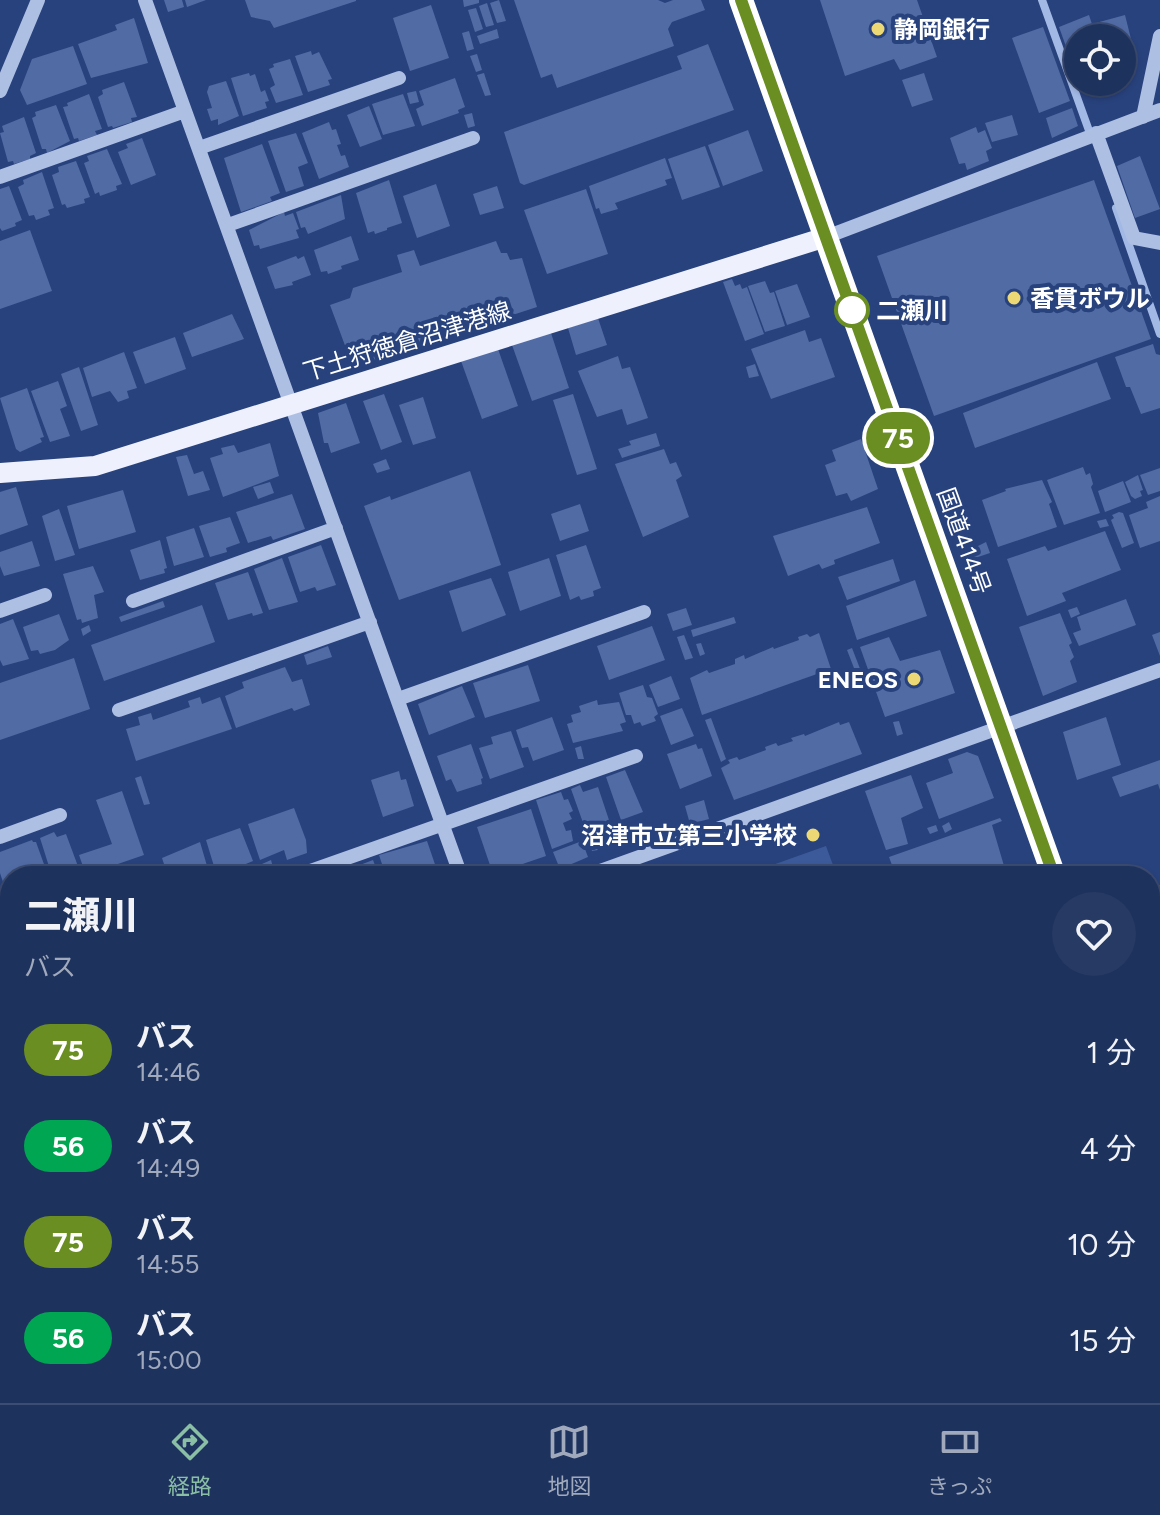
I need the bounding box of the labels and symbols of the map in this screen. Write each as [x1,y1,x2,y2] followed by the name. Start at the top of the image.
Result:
[894,15,990,44] place label: 静岡銀行
[869,20,887,38] marker: 静岡銀行
[1030,284,1150,313] place label: 香貫ボウル
[1005,289,1023,307] marker: 香貫ボウル
[835,293,869,327] marker: 二瀬川
[299,296,515,386] street label: 下土狩徳倉沼津港線
[876,296,948,325] place label: 二瀬川
[862,412,934,464] line badge: 75
[931,484,997,598] street label: 国道414号
[818,665,898,694] place label: ENEOS
[905,670,923,688] marker: ENEOS
[581,821,797,850] place label: 沼津市立第三小学校
[804,826,822,844] marker: 沼津市立第三小学校

